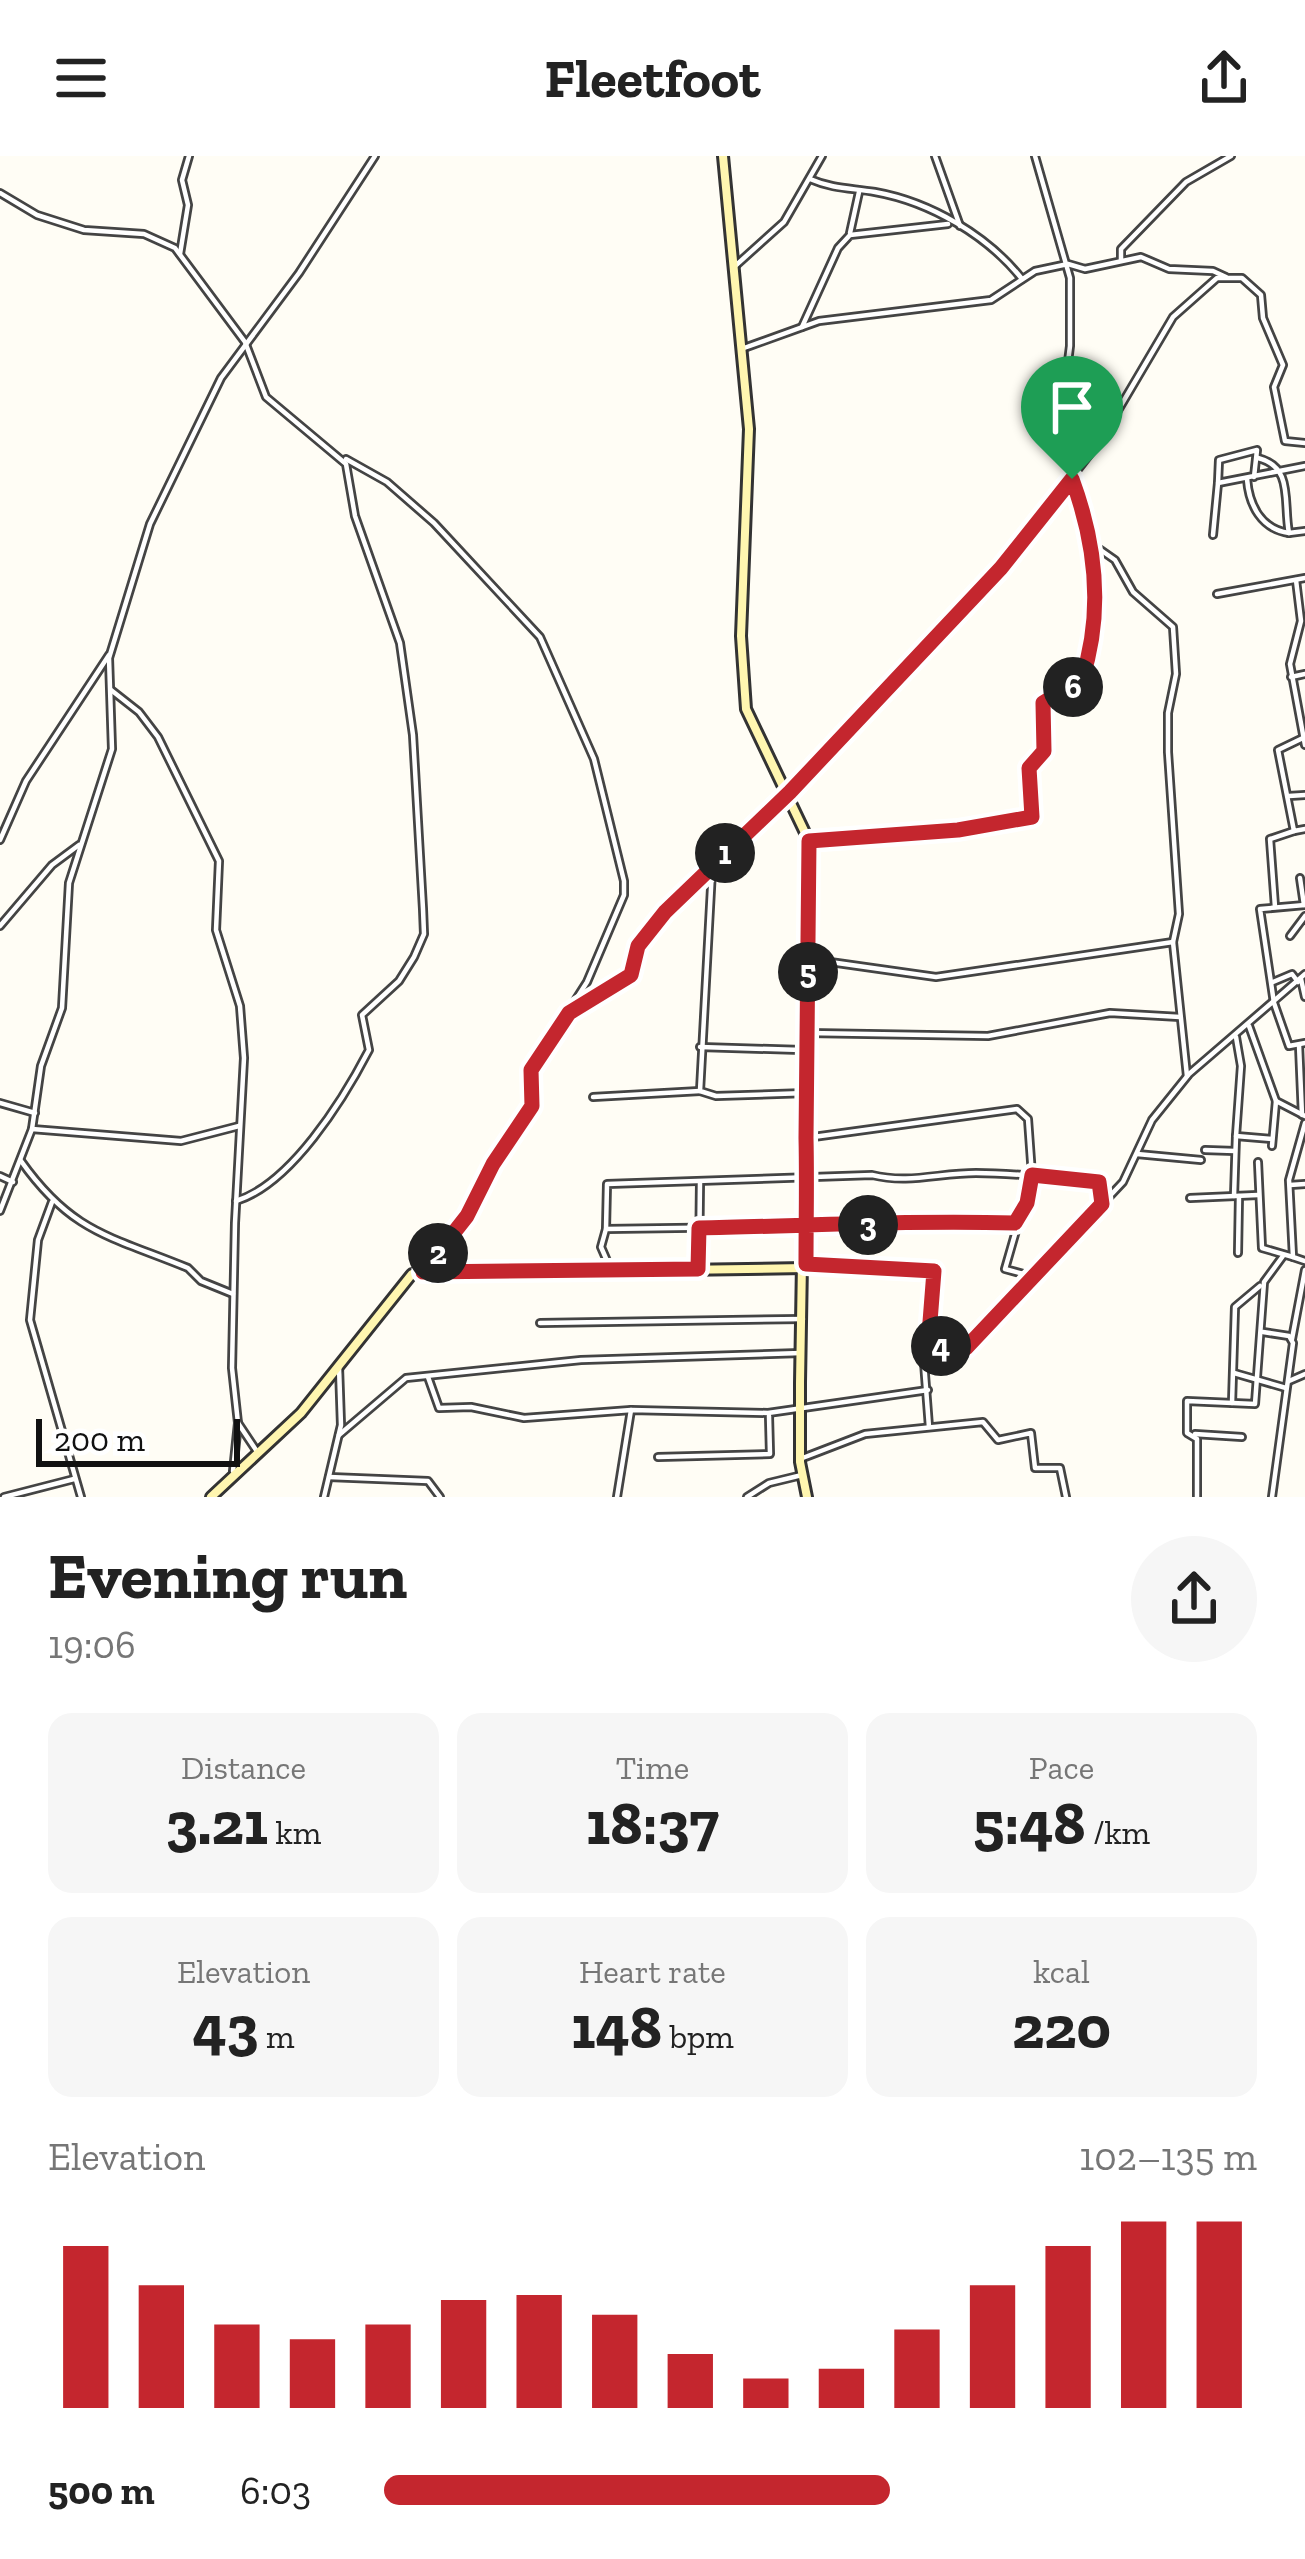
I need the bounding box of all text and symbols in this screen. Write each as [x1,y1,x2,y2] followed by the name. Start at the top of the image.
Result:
[48,45,114,111] icon: menu
[1191,45,1257,111] icon: share
[545,46,760,111] text: Fleetfoot
[1021,356,1123,479] pin
[1039,374,1105,440] icon: arrive
[1043,657,1103,717] pin: 6
[1064,667,1082,706] text: 6
[695,823,755,883] pin: 1
[718,833,732,872] text: 1
[778,942,838,1002] pin: 5
[799,952,817,991] text: 5
[838,1195,898,1255] pin: 3
[859,1205,877,1244] text: 3
[408,1223,468,1283] pin: 2
[429,1233,447,1272] text: 2
[911,1316,971,1376] pin: 4
[932,1326,950,1365] text: 4
[36,1413,240,1466] scale bar
[54,1420,145,1459] text: 200 m
[48,1536,407,1615] text: Evening run
[1131,1536,1257,1662] button: share
[48,1621,136,1668] text: 19:06
[181,1748,306,1787] text: Distance
[616,1748,689,1787] text: Time
[1029,1748,1094,1787] text: Pace
[166,1787,268,1859] text: 3.21
[586,1787,719,1859] text: 18:37
[973,1787,1086,1859] text: 5:48
[268,1813,321,1852] text: km
[1086,1813,1150,1852] text: /km
[177,1952,310,1991] text: Elevation
[579,1952,726,1991] text: Heart rate
[1033,1952,1090,1991] text: kcal
[192,1991,259,2063] text: 43
[571,1991,662,2063] text: 148
[1012,1991,1111,2063] text: 220
[259,2017,295,2056] text: m
[662,2017,734,2056] text: bpm
[48,2133,205,2180] text: Elevation
[1079,2133,1257,2180] text: 102–135 m
[48,2467,155,2514] text: 500 m
[240,2467,311,2514] text: 6:03

